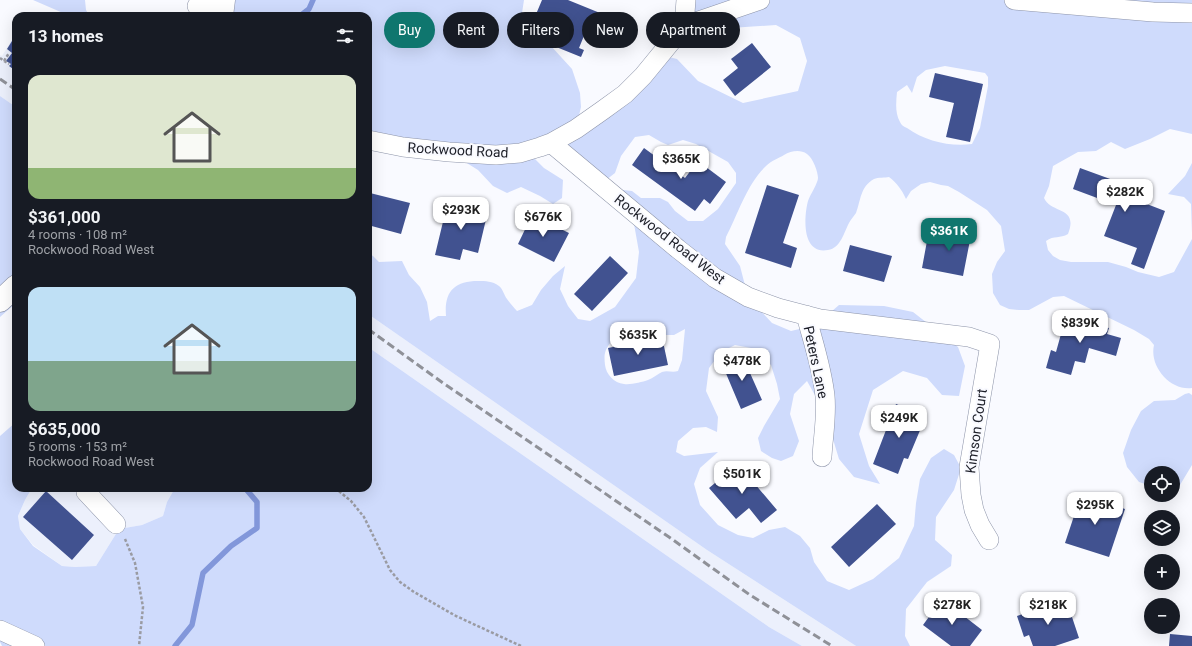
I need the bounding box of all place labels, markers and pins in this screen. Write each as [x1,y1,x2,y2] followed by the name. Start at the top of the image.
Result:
[653,146,709,180] pin: $365K
[1097,179,1153,213] pin: $282K
[433,197,489,231] pin: $293K
[515,204,571,238] pin: $676K
[921,218,977,252] pin: $361K
[1052,310,1108,344] pin: $839K
[610,322,666,356] pin: $635K
[714,348,770,382] pin: $478K
[871,405,927,439] pin: $249K
[714,461,770,495] pin: $501K
[1067,492,1123,526] pin: $295K
[924,592,980,626] pin: $278K
[1020,592,1076,626] pin: $218K

